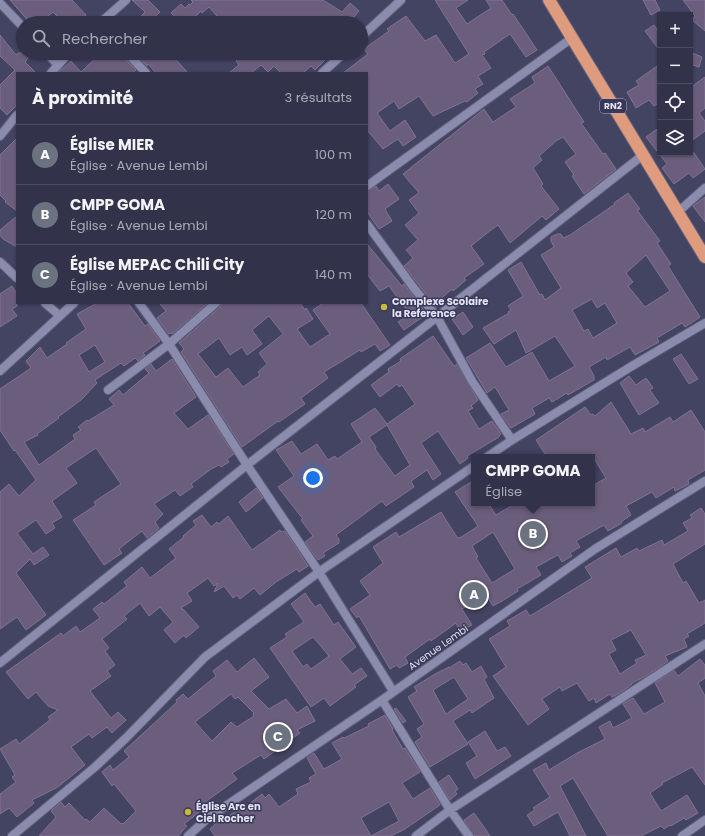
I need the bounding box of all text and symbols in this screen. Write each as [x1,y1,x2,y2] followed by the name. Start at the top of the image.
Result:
[657,12,693,156] map controls
[657,12,693,48] button: +
[16,16,368,60] search box
[30,27,52,49] icon: search
[62,28,148,49] text: Rechercher
[657,48,693,84] button: −
[657,84,693,120] button: locate
[32,86,133,110] text: À proximité
[285,88,352,107] text: 3 résultats
[600,99,626,113] road number: RN2
[657,120,693,156] button: layers
[70,134,154,155] text: Église MIER
[40,145,50,164] text: A
[315,145,352,164] text: 100 m
[70,156,208,175] text: Église · Avenue Lembi
[70,194,165,215] text: CMPP GOMA
[41,205,49,224] text: B
[315,205,352,224] text: 120 m
[70,216,208,235] text: Église · Avenue Lembi
[70,254,244,275] text: Église MEPAC Chili City
[40,265,50,284] text: C
[315,265,352,284] text: 140 m
[70,276,208,295] text: Église · Avenue Lembi
[392,294,488,321] place label: Complexe Scolaire la Reference
[379,302,389,312] marker: Complexe Scolaire la Reference
[471,454,595,506] popup
[485,460,581,481] text: CMPP GOMA
[303,468,323,488] your location
[485,482,522,501] text: Église
[520,519,546,549] pin: B
[461,580,487,610] pin: A
[405,621,471,674] street label: Avenue Lembi
[265,722,291,752] pin: C
[196,799,261,826] place label: Église Arc en Ciel Rocher
[183,807,193,817] marker: Église Arc en Ciel Rocher

